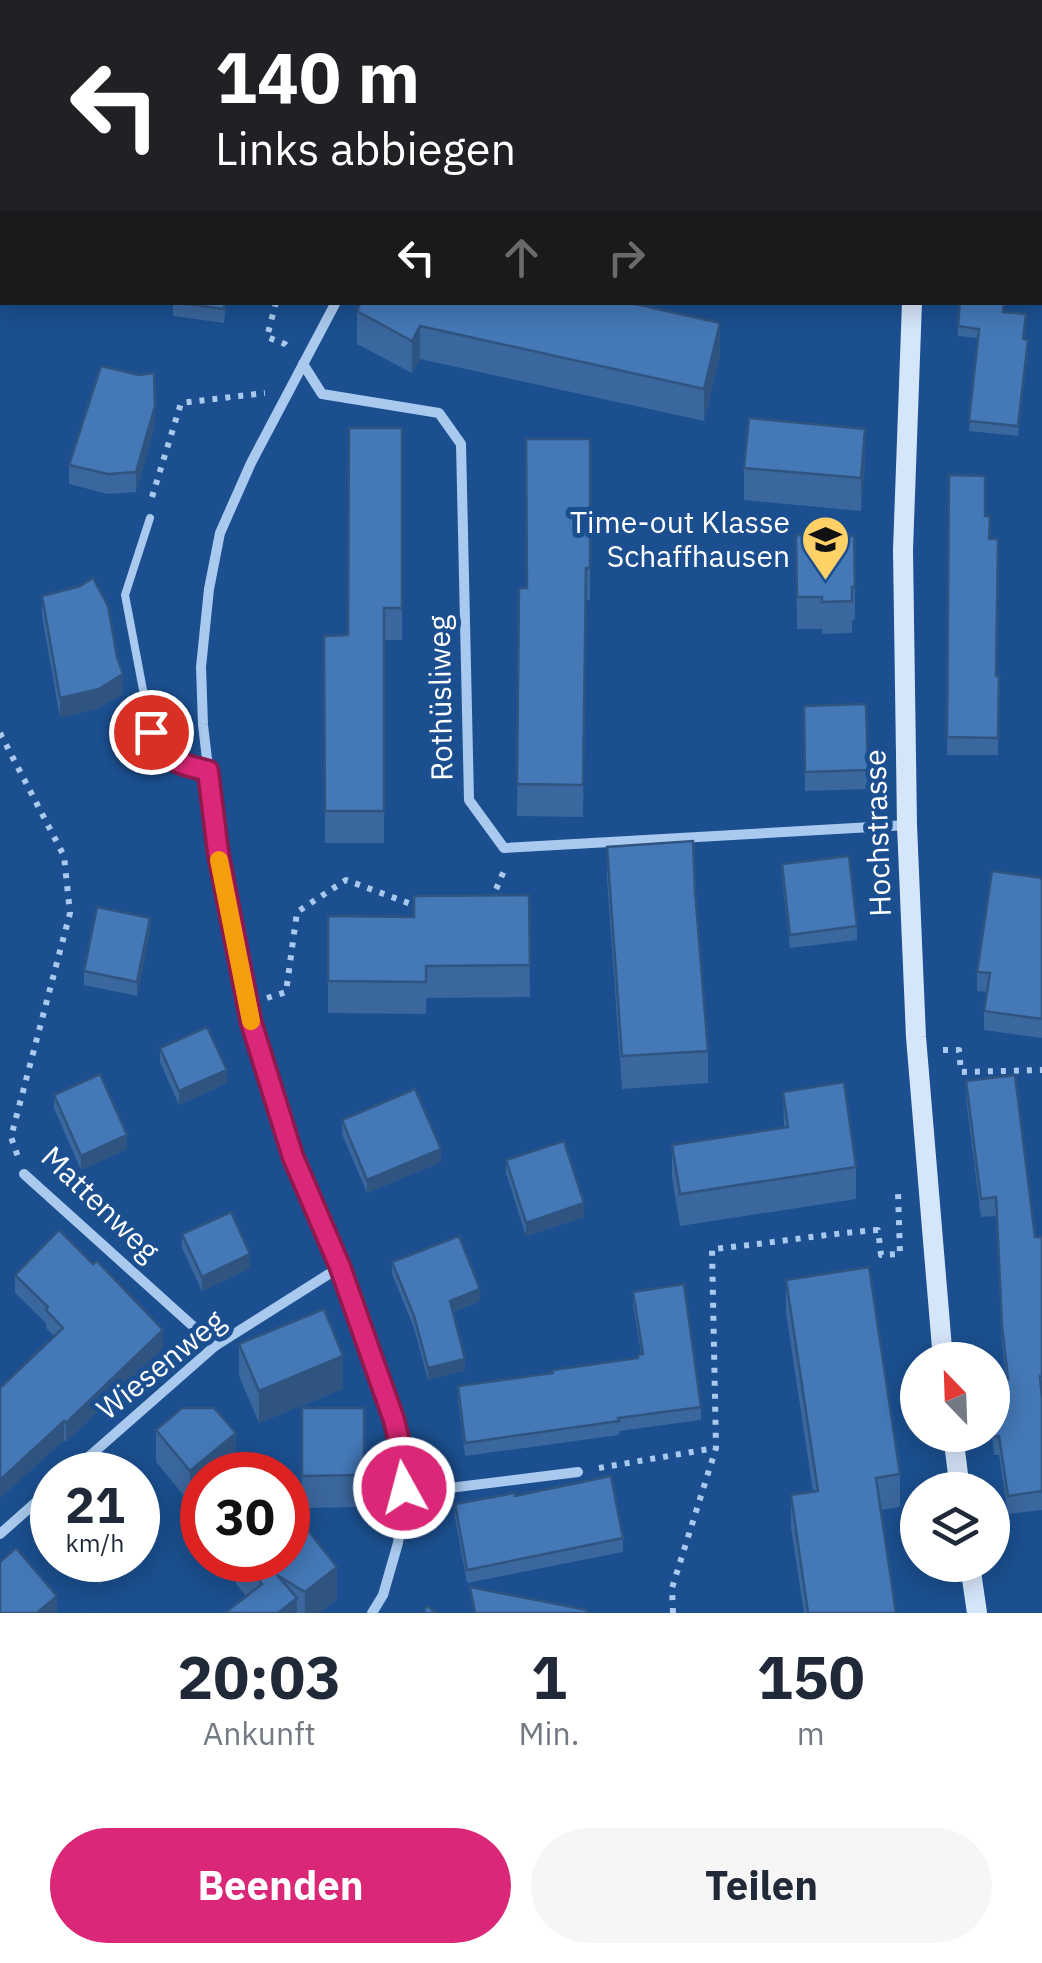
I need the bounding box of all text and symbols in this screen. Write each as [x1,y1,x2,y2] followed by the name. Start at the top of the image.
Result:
[215,31,420,122] text: 140 m
[50,40,180,170] icon: left
[215,119,516,177] text: Links abbiegen
[389,230,444,285] icon: left
[494,230,549,285] icon: ahead
[599,230,654,285] icon: right
[570,502,790,575] place label: Time-out Klasse Schaffhausen
[799,514,851,582] school or university icon: Time-out Klasse Schaffhausen
[419,615,460,781] street label: Rothüsliweg
[109,690,194,775] pin
[124,705,179,760] icon: arrive
[854,749,899,917] street label: Hochstrasse
[34,1137,169,1269] street label: Mattenweg
[88,1300,232,1427] street label: Wiesenweg
[900,1342,1010,1452] north arrow
[900,1342,1010,1582] map controls
[352,1436,456,1540] position arrow
[180,1452,310,1582] speed limit sign: 30
[65,1472,125,1537] text: 21
[900,1472,1010,1582] button: layers
[66,1526,124,1559] text: km/h
[177,1637,341,1716] text: 20:03
[531,1637,567,1716] text: 1
[757,1637,865,1716] text: 150
[203,1712,316,1754] text: Ankunft
[518,1712,579,1754] text: Min.
[797,1712,825,1754] text: m
[50,1828,511,1943] button: Beenden
[531,1828,992,1943] button: Teilen

